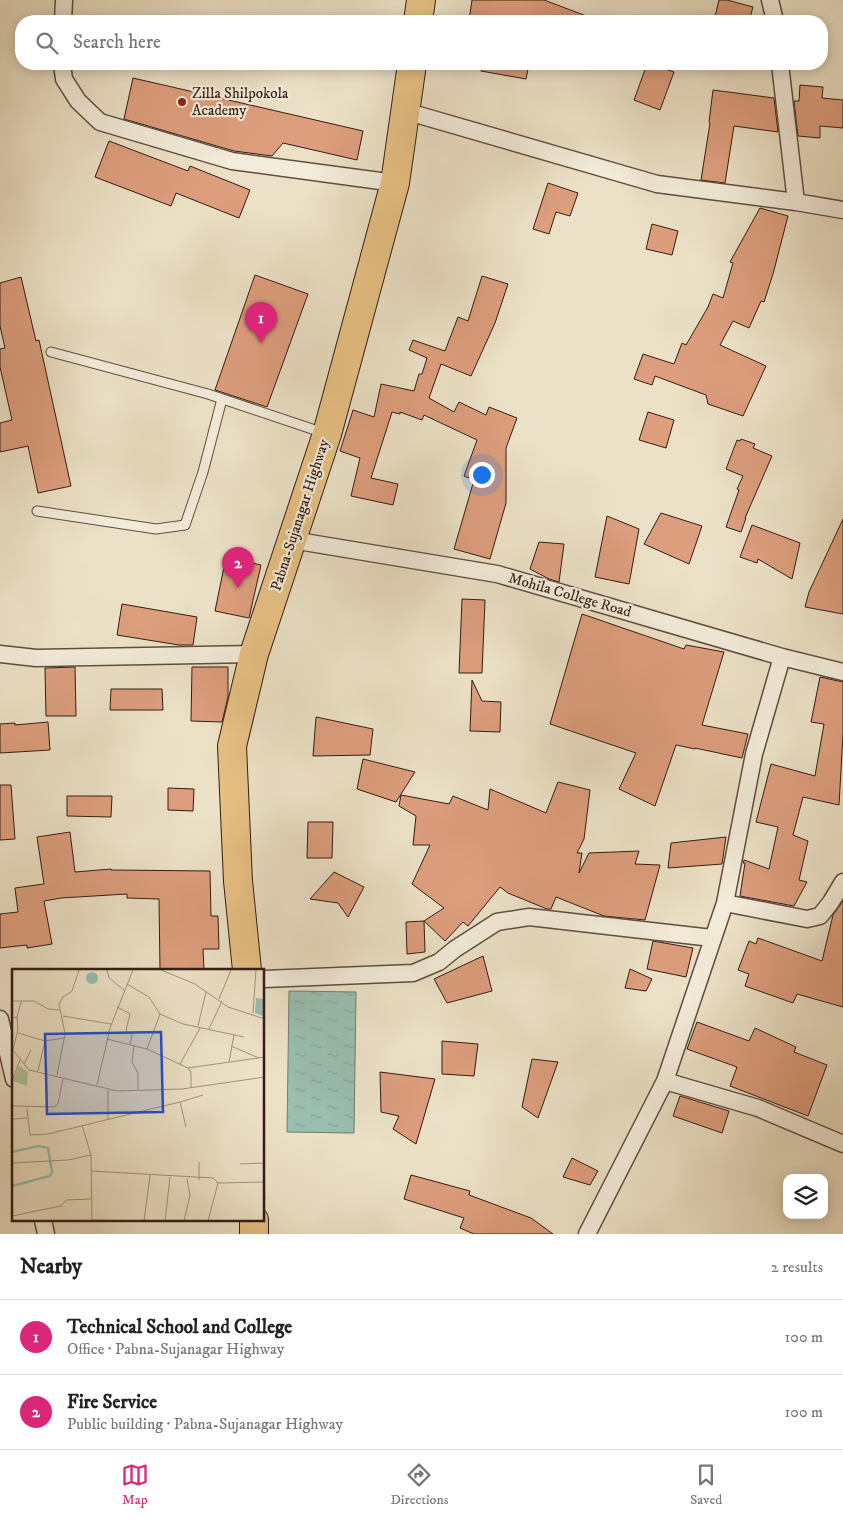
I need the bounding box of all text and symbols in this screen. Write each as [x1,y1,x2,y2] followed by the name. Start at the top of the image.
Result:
[15,15,828,70] search box
[33,29,61,57] icon: search
[73,31,161,54] text: Search here
[192,84,289,120] place label: Zilla Shilpokola Academy
[176,96,188,108] marker: Zilla Shilpokola Academy
[245,302,277,343] pin: 1
[266,436,334,593] street label: Pabna-Sujanagar Highway
[469,462,495,488] your location
[222,547,254,588] pin: 2
[506,568,634,622] street label: Mohila College Road
[12,969,265,1222] inset map
[783,1174,828,1219] map controls
[783,1174,828,1219] button: layers
[20,1254,82,1280] text: Nearby
[771,1257,823,1277] text: 2 results
[67,1316,292,1339] text: Technical School and College
[33,1327,39,1347] text: 1
[785,1327,823,1347] text: 100 m
[67,1339,284,1359] text: Office · Pabna-Sujanagar Highway
[67,1391,157,1414] text: Fire Service
[32,1402,40,1422] text: 2
[785,1402,823,1422] text: 100 m
[67,1414,343,1434] text: Public building · Pabna-Sujanagar Highway
[121,1461,149,1509] tab: Map
[390,1461,448,1509] tab: Directions
[690,1461,722,1509] tab: Saved

